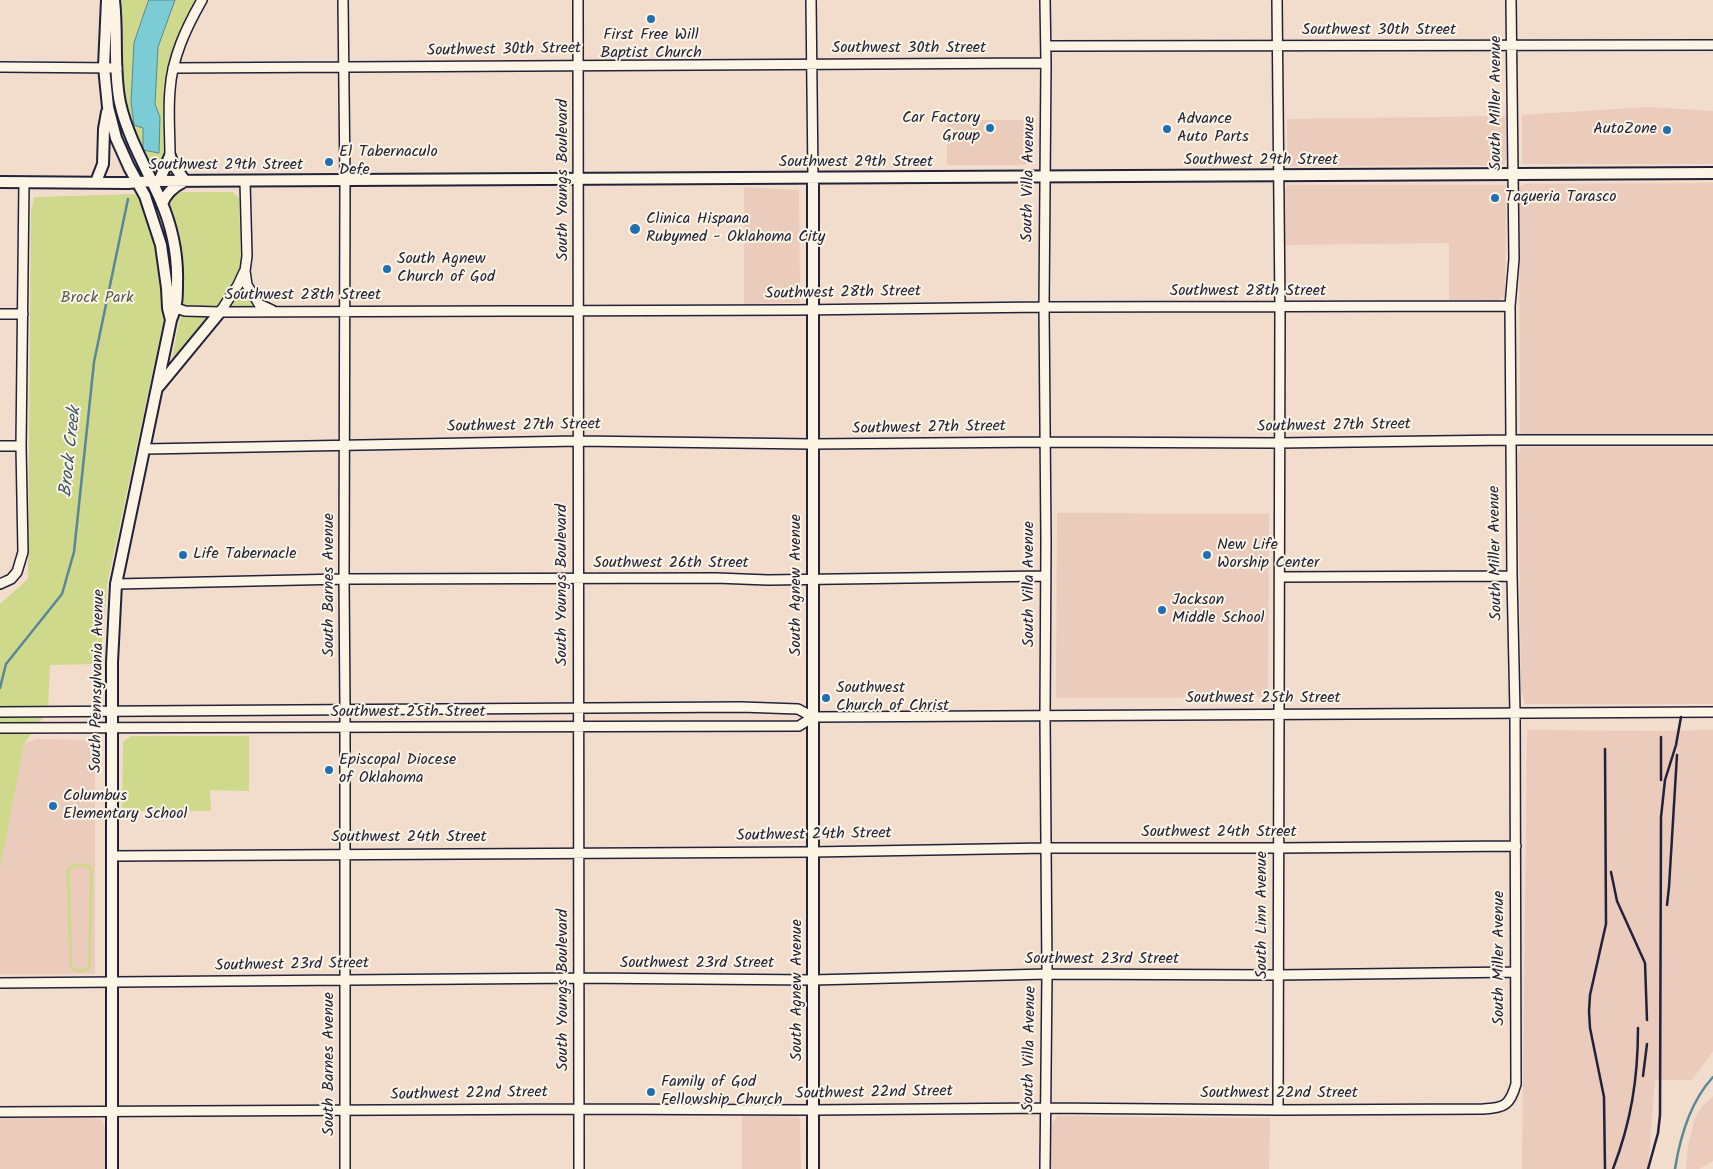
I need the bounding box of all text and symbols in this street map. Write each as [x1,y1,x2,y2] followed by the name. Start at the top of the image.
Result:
[645,13,657,25] marker: First Free Will Baptist Church
[1302,21,1456,41] street label: Southwest 30th Street
[600,26,702,64] place label: First Free Will Baptist Church
[1487,36,1507,170] street label: South Miller Avenue
[832,39,986,59] street label: Southwest 30th Street
[427,40,581,62] street label: Southwest 30th Street
[554,99,574,261] street label: South Youngs Boulevard
[902,109,980,147] place label: Car Factory Group
[1177,110,1249,148] place label: Advance Auto Parts
[1019,116,1041,242] street label: South Villa Avenue
[1593,120,1657,140] place label: AutoZone
[984,122,996,134] marker: Car Factory Group
[1161,123,1173,135] marker: Advance Auto Parts
[1661,124,1673,136] marker: AutoZone
[339,143,438,181] place label: El Tabernaculo Defe
[1184,151,1338,171] street label: Southwest 29th Street
[779,153,933,173] street label: Southwest 29th Street
[149,156,303,176] street label: Southwest 29th Street
[323,156,335,168] marker: El Tabernaculo Defe
[1505,188,1617,208] place label: Taqueria Tarasco
[1489,192,1501,204] marker: Taqueria Tarasco
[646,210,825,248] place label: Clinica Hispana Rubymed - Oklahoma City
[628,222,642,236] marker: Clinica Hispana Rubymed - Oklahoma City
[397,250,495,288] place label: South Agnew Church of God
[381,263,393,275] marker: South Agnew Church of God
[1170,282,1326,302] street label: Southwest 28th Street
[765,283,921,305] street label: Southwest 28th Street
[225,286,381,306] street label: Southwest 28th Street
[61,289,133,309] park label: Brock Park
[57,406,87,498] water label: Brock Creek
[447,416,601,438] street label: Southwest 27th Street
[1257,416,1411,438] street label: Southwest 27th Street
[852,418,1006,440] street label: Southwest 27th Street
[1486,485,1508,621] street label: South Miller Avenue
[553,504,573,666] street label: South Youngs Boulevard
[320,513,340,657] street label: South Barnes Avenue
[787,514,807,656] street label: South Agnew Avenue
[1020,521,1040,647] street label: South Villa Avenue
[1217,536,1319,574] place label: New Life Worship Center
[193,545,296,565] place label: Life Tabernacle
[177,549,189,561] marker: Life Tabernacle
[1201,549,1213,561] marker: New Life Worship Center
[593,554,749,574] street label: Southwest 26th Street
[88,589,110,773] street label: South Pennsylvania Avenue
[1172,591,1265,629] place label: Jackson Middle School
[1156,604,1168,616] marker: Jackson Middle School
[836,679,949,717] place label: Southwest Church of Christ
[1185,689,1341,709] street label: Southwest 25th Street
[820,692,832,704] marker: Southwest Church of Christ
[330,703,486,723] street label: Southwest 25th Street
[339,751,456,789] place label: Episcopal Diocese of Oklahoma
[323,764,335,776] marker: Episcopal Diocese of Oklahoma
[63,787,187,825] place label: Columbus Elementary School
[47,800,59,812] marker: Columbus Elementary School
[1141,823,1297,843] street label: Southwest 24th Street
[736,825,892,847] street label: Southwest 24th Street
[331,828,487,848] street label: Southwest 24th Street
[1253,851,1273,979] street label: South Linn Avenue
[1490,891,1510,1025] street label: South Miller Avenue
[554,909,574,1071] street label: South Youngs Boulevard
[788,919,808,1061] street label: South Agnew Avenue
[1025,950,1179,970] street label: Southwest 23rd Street
[620,954,774,974] street label: Southwest 23rd Street
[215,955,369,977] street label: Southwest 23rd Street
[1020,986,1042,1112] street label: South Villa Avenue
[320,992,340,1136] street label: South Barnes Avenue
[661,1073,783,1111] place label: Family of God Fellowship Church
[795,1083,953,1105] street label: Southwest 22nd Street
[390,1084,548,1106] street label: Southwest 22nd Street
[1200,1084,1358,1104] street label: Southwest 22nd Street
[645,1086,657,1098] marker: Family of God Fellowship Church

